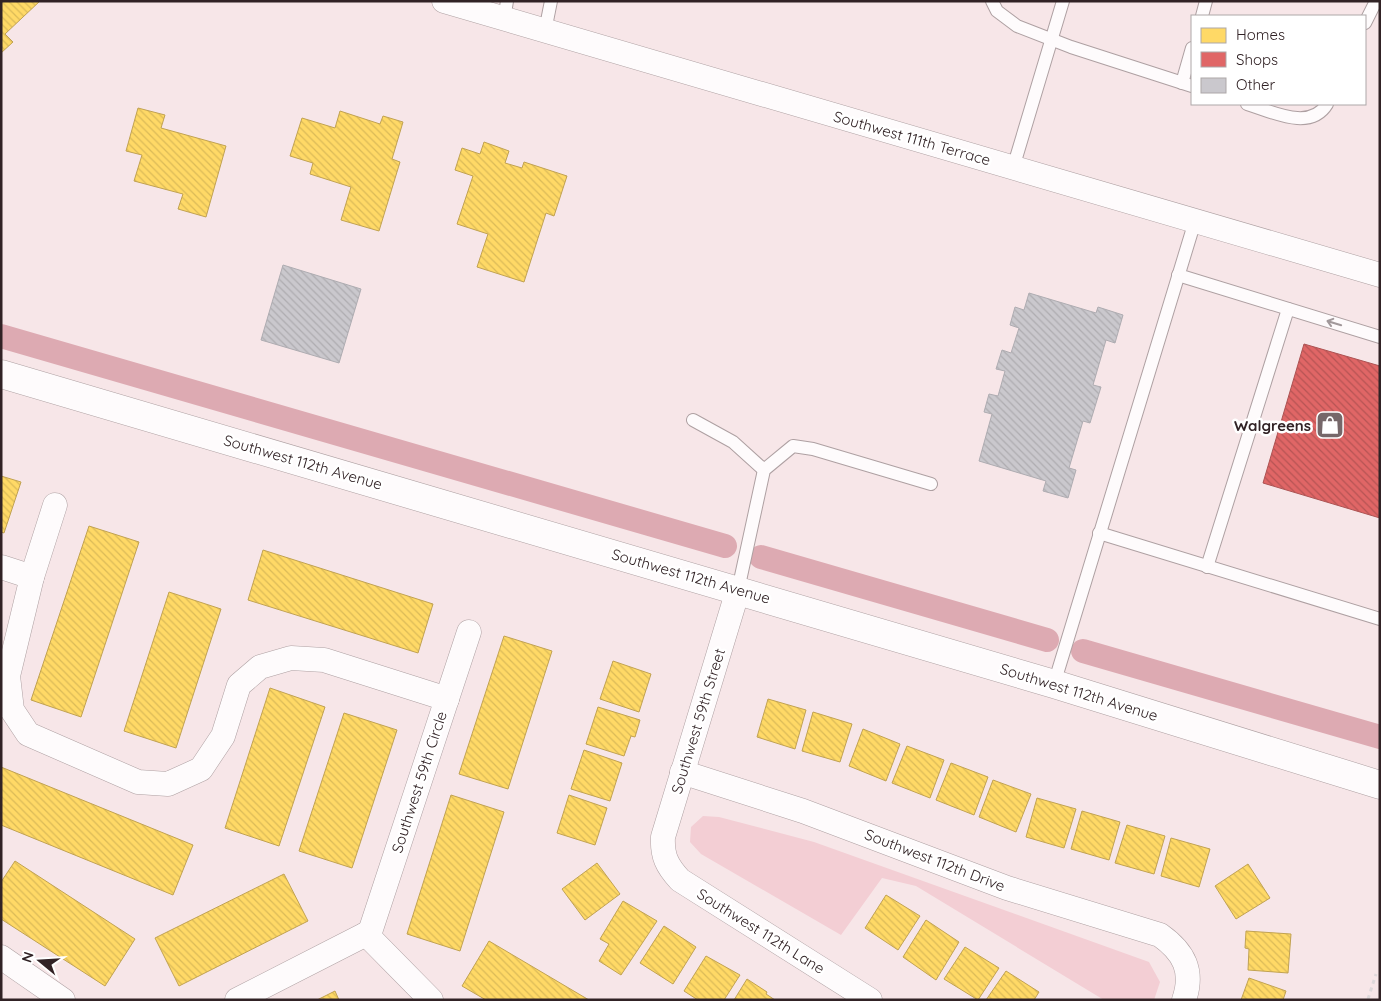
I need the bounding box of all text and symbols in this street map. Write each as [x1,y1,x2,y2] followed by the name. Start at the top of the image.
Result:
[1191,15,1366,105] legend
[1236,25,1285,44] text: Homes
[1236,50,1278,69] text: Shops
[1236,75,1276,94] text: Other
[831,106,993,170] street label: Southwest 111th Terrace
[1326,317,1342,327] one-way arrow
[1315,410,1345,440] shop icon: Walgreens
[1234,416,1311,435] place label: Walgreens
[222,430,384,494] street label: Southwest 112th Avenue
[610,544,772,608] street label: Southwest 112th Avenue
[667,646,729,796] street label: Southwest 59th Street
[998,659,1160,725] street label: Southwest 112th Avenue
[387,709,451,855] street label: Southwest 59th Circle
[862,824,1008,896] street label: Southwest 112th Drive
[694,884,828,978] street label: Southwest 112th Lane
[15,936,65,986] north arrow
[17,949,38,965] text: N

